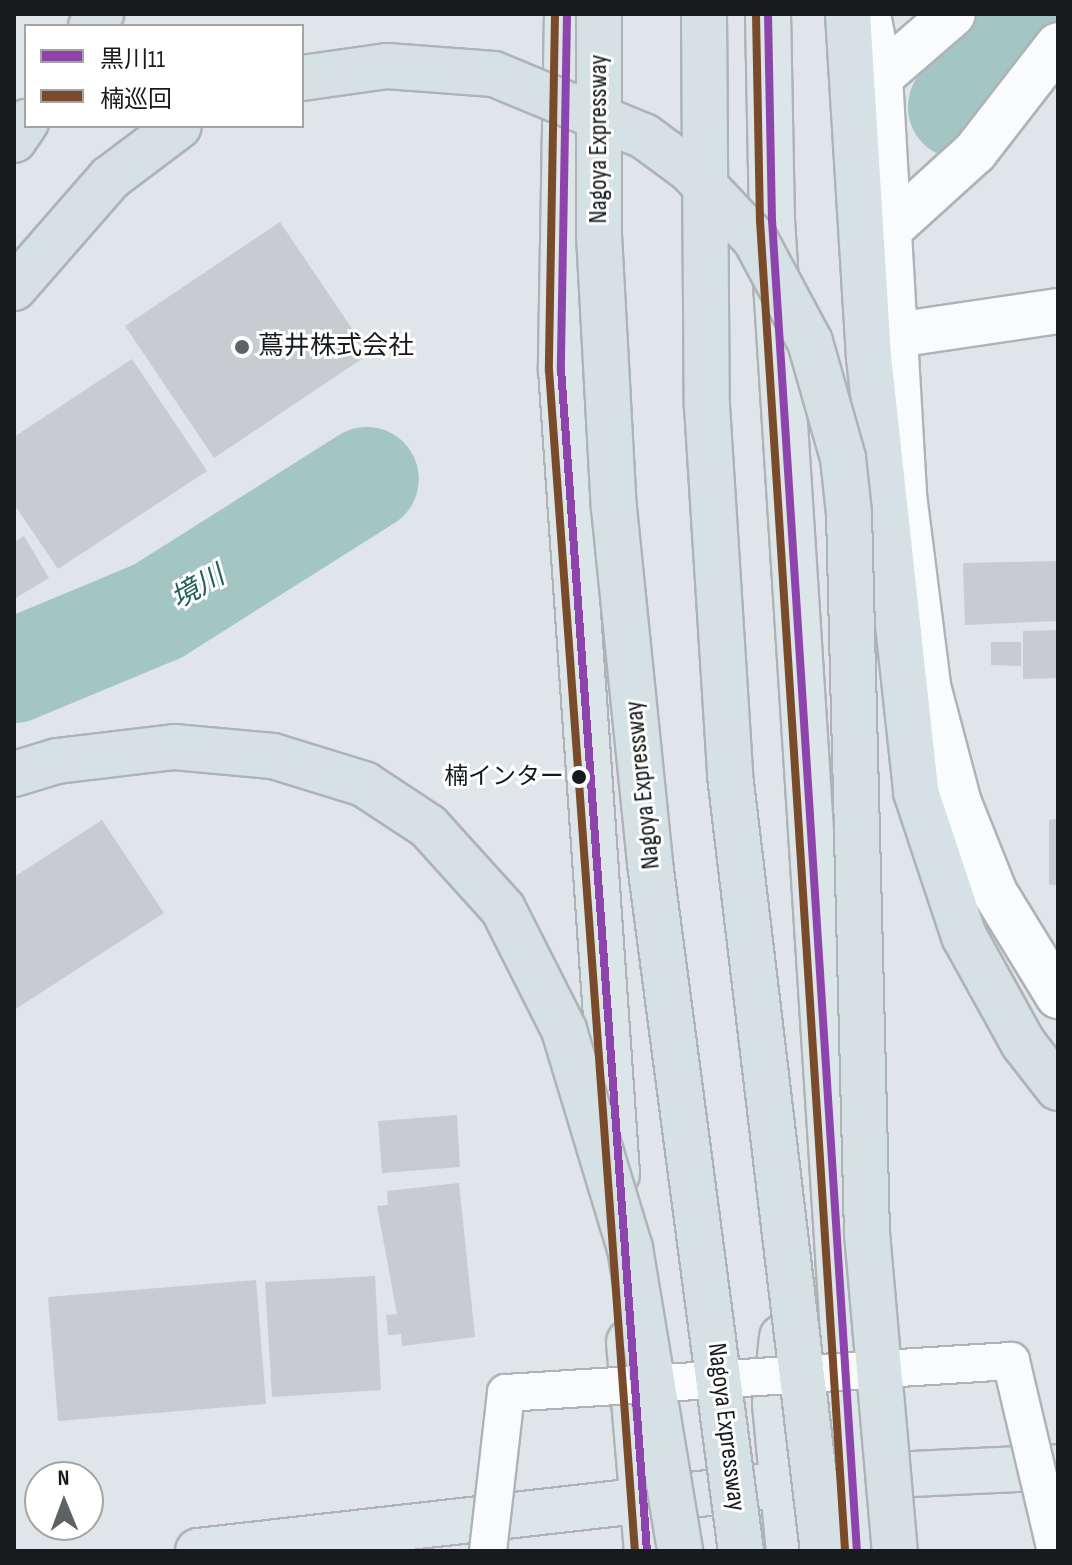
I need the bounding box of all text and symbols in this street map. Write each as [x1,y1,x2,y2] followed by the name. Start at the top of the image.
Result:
[24,24,304,128] legend
[100,45,165,74] text: 黒川11
[583,54,615,224] street label: Nagoya Expressway
[100,85,172,114] text: 楠巡回
[258,331,414,363] place label: 蔦井株式会社
[233,338,251,356] marker: 蔦井株式会社
[165,559,231,617] water label: 境川
[619,699,667,871] street label: Nagoya Expressway
[444,763,564,791] place label: 楠インター
[571,769,587,785] marker: 楠インター
[700,1341,752,1513] street label: Nagoya Expressway
[24,1461,104,1541] north arrow
[57,1465,70,1492] text: N

